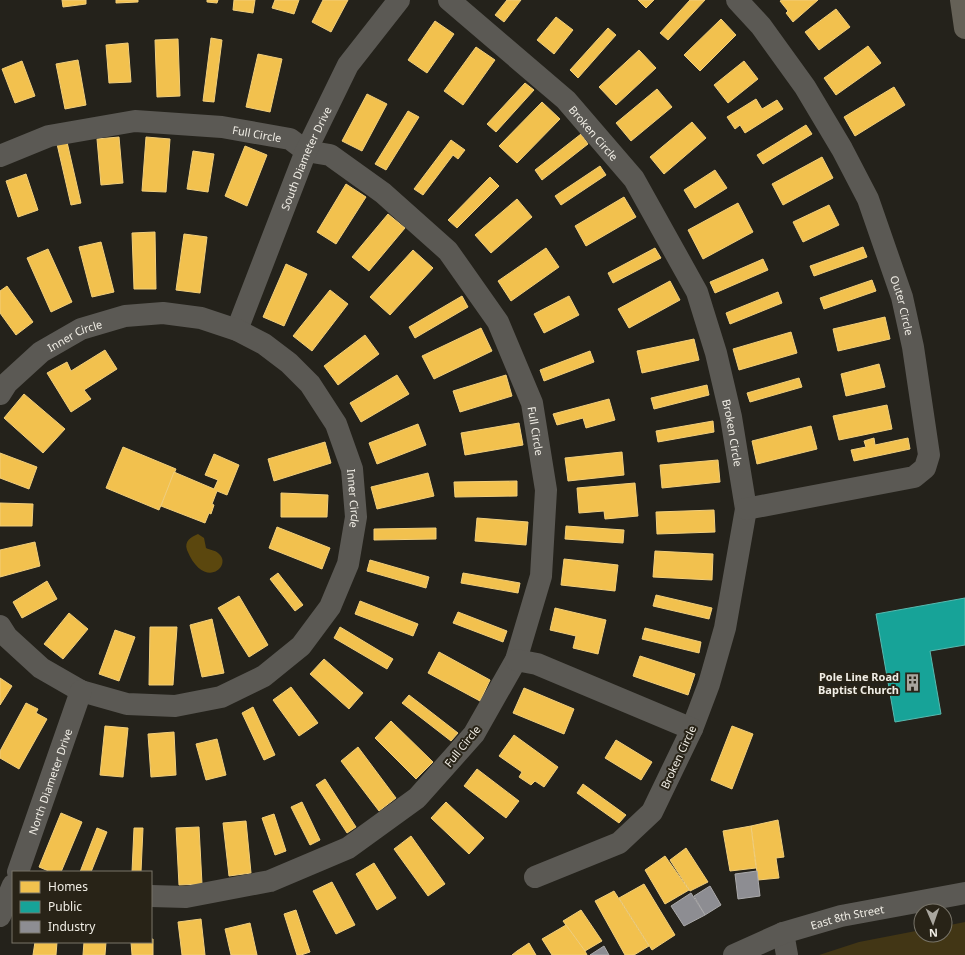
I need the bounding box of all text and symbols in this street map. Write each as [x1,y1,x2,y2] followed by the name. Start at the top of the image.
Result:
[566,102,622,163] street label: Broken Circle
[276,104,334,212] street label: South Diameter Drive
[231,121,283,145] street label: Full Circle
[887,273,918,337] street label: Outer Circle
[44,316,104,354] street label: Inner Circle
[720,397,746,468] street label: Broken Circle
[525,405,548,456] street label: Full Circle
[345,468,364,529] street label: Inner Circle
[818,669,899,697] place label: Pole Line Road Baptist Church
[902,672,922,692] building icon: Pole Line Road Baptist Church
[441,722,483,770] street label: Full Circle
[657,723,699,791] street label: Broken Circle
[24,726,75,837] street label: North Diameter Drive
[12,871,152,943] legend
[48,878,88,895] text: Homes
[48,898,82,915] text: Public
[808,901,885,932] street label: East 8th Street
[913,903,953,943] north arrow
[48,918,96,935] text: Industry
[929,926,938,941] text: N

